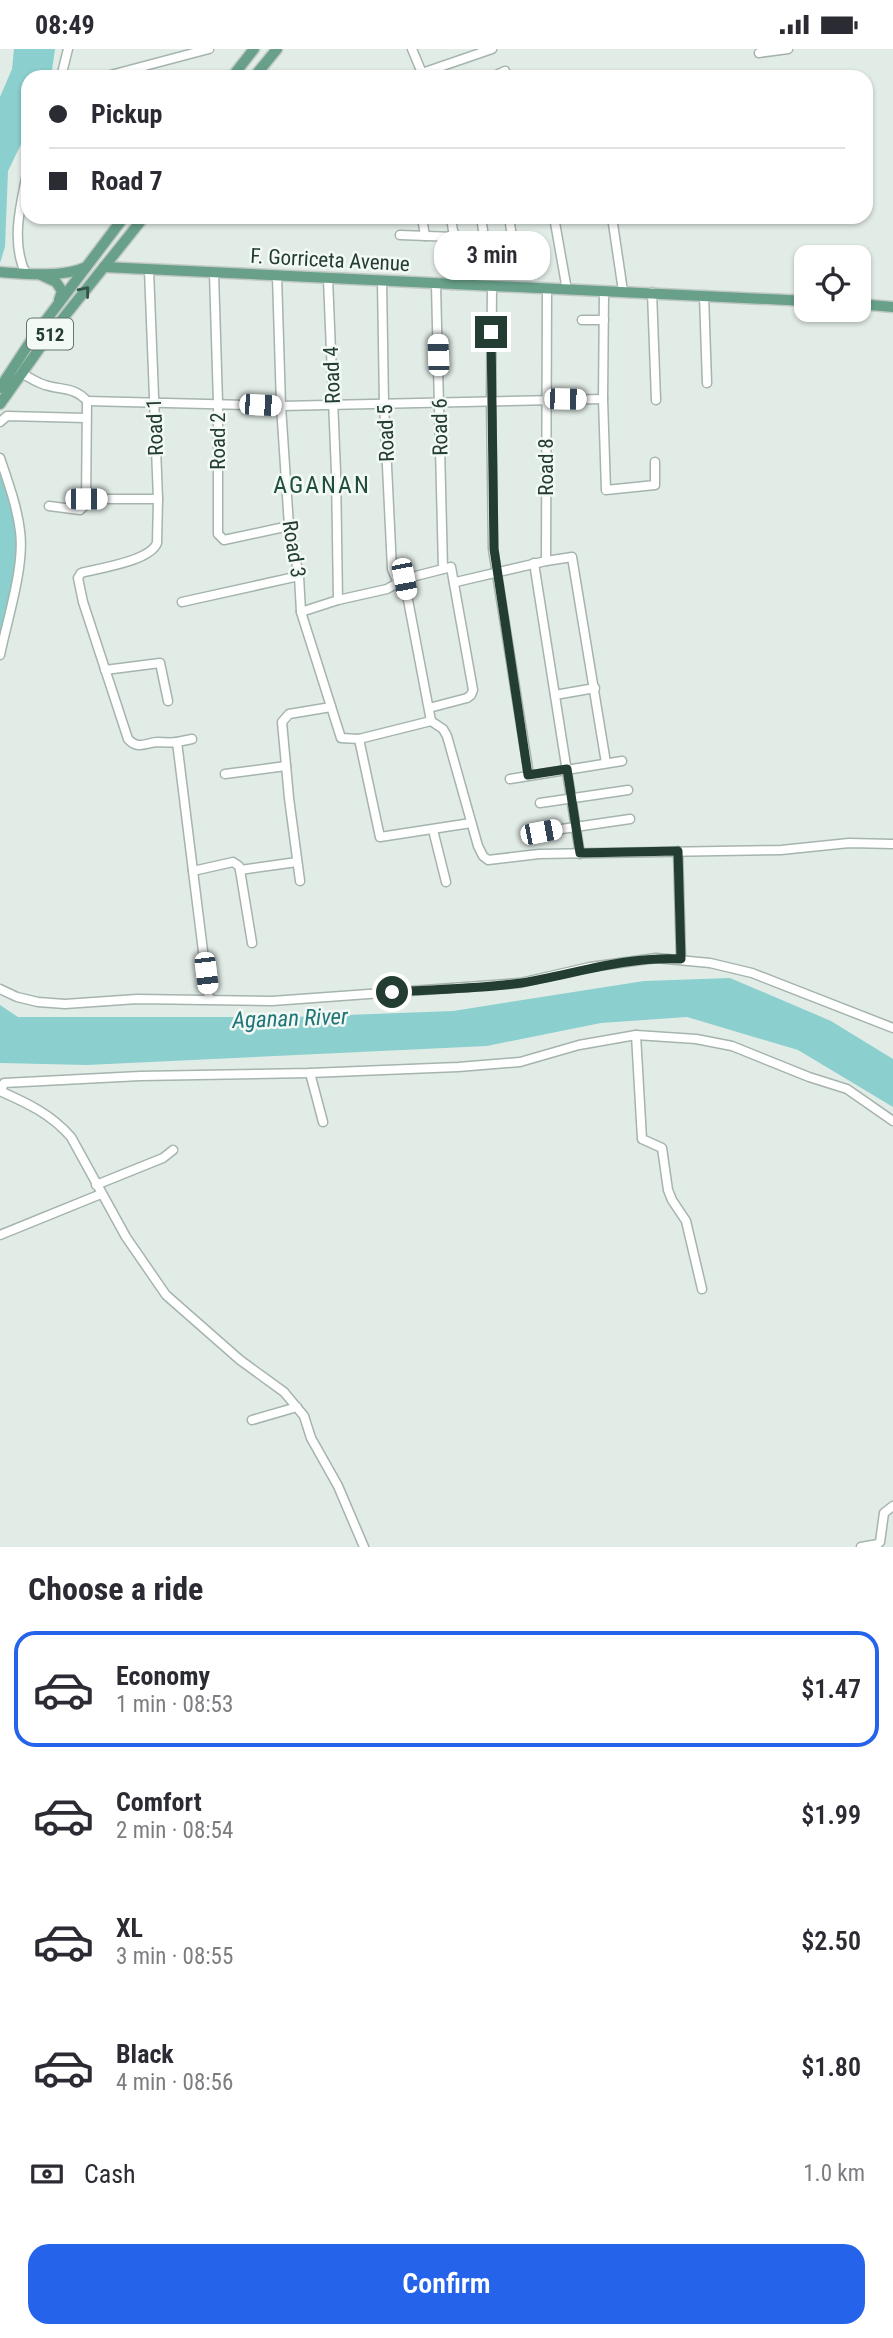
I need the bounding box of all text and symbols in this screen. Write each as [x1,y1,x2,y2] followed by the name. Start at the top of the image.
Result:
[35,10,95,40] text: 08:49
[91,99,162,129] text: Pickup
[91,166,163,196] text: Road 7
[433,231,549,279] callout: 3 min
[467,242,517,269] text: 3 min
[250,244,411,276] street label: F. Gorriceta Avenue
[794,245,871,322] map controls
[794,245,871,322] button: locate
[77,286,89,299] one-way arrow
[475,316,507,348] route end
[27,319,73,349] road number: 512
[427,334,450,376] car
[319,346,345,404] street label: Road 4
[544,388,587,410] car
[239,393,282,417] car
[142,398,168,456] street label: Road 1
[428,398,452,456] street label: Road 6
[373,404,399,462] street label: Road 5
[206,412,230,470] street label: Road 2
[534,438,558,496] street label: Road 8
[273,471,371,499] district label: AGANAN
[66,489,108,510] car
[278,519,310,579] street label: Road 3
[390,556,419,602] car
[519,818,564,846] car
[194,951,219,995] car
[376,976,408,1008] route start
[231,1003,350,1034] water label: Aganan River
[28,1570,203,1608] text: Choose a ride
[32,1658,95,1721] icon: car
[116,1661,210,1691] text: Economy
[801,1674,861,1704] text: $1.47
[116,1691,233,1718] text: 1 min · 08:53
[32,1784,95,1847] icon: car
[116,1787,202,1817] text: Comfort
[801,1800,861,1830] text: $1.99
[116,1817,233,1844] text: 2 min · 08:54
[32,1910,95,1973] icon: car
[116,1913,143,1943] text: XL
[801,1926,861,1956] text: $2.50
[116,1943,233,1970] text: 3 min · 08:55
[32,2036,95,2099] icon: car
[116,2039,174,2069] text: Black
[801,2052,861,2082] text: $1.80
[116,2069,233,2096] text: 4 min · 08:56
[28,2155,66,2193] icon: cash
[84,2159,136,2189] text: Cash
[803,2160,865,2187] text: 1.0 km
[28,2244,865,2324] button: Confirm

